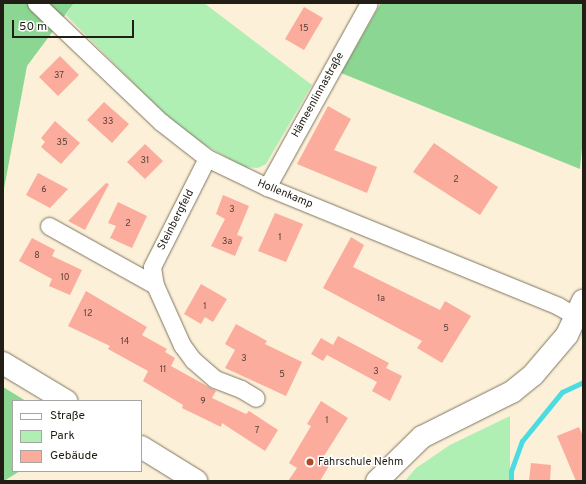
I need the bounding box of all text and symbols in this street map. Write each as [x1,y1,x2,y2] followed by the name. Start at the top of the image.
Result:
[14,12,136,38] scale bar
[19,19,47,35] text: 50 m
[300,24,308,34] house number: 15
[289,50,347,140] street label: Hämeenlinnastraße
[54,71,64,81] house number: 37
[103,117,113,127] house number: 33
[56,138,68,148] house number: 35
[141,156,149,166] house number: 31
[453,175,459,185] house number: 2
[255,177,315,211] street label: Hollenkamp
[41,185,47,195] house number: 6
[155,187,197,253] street label: Steinbergfeld
[229,205,235,215] house number: 3
[125,219,131,229] house number: 2
[278,233,282,243] house number: 1
[222,237,232,247] house number: 3a
[34,251,40,261] house number: 8
[60,273,70,283] house number: 10
[377,294,385,304] house number: 1a
[203,302,207,312] house number: 1
[84,309,92,319] house number: 12
[443,324,449,334] house number: 5
[121,337,129,347] house number: 14
[241,354,247,364] house number: 3
[160,365,166,375] house number: 11
[373,367,379,377] house number: 3
[279,370,285,380] house number: 5
[200,397,206,407] house number: 9
[12,400,142,472] legend
[50,408,85,424] text: Straße
[325,416,329,426] house number: 1
[255,426,259,436] house number: 7
[50,428,75,444] text: Park
[50,448,98,464] text: Gebäude
[318,455,403,469] place label: Fahrschule Nehm
[305,457,315,467] marker: Fahrschule Nehm

